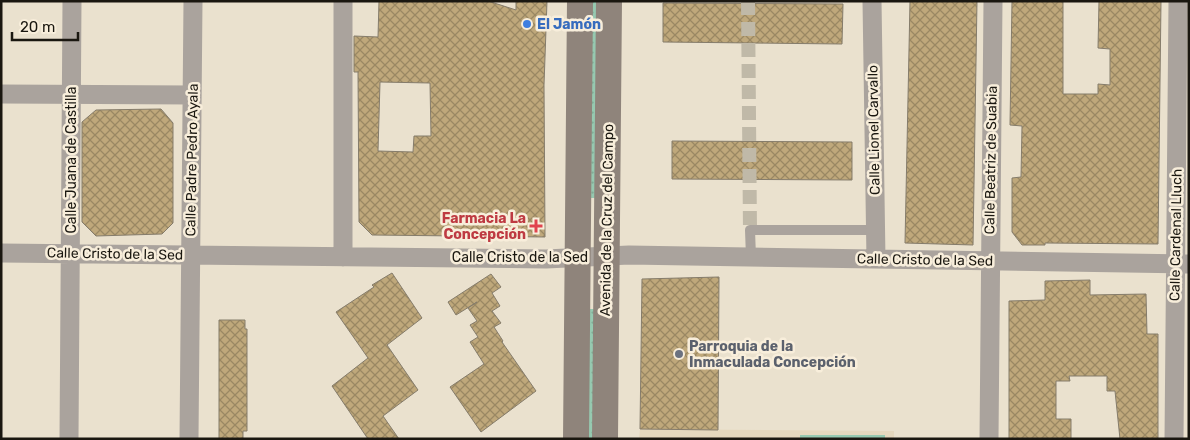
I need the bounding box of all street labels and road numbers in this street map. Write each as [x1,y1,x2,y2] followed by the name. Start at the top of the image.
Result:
[864,65,884,195] street label: Calle Lionel Carvallo
[182,83,202,237] street label: Calle Padre Pedro Ayala
[981,86,1001,234] street label: Calle Beatriz de Suabia
[63,87,80,233] street label: Calle Juana de Castilla
[597,124,617,316] street label: Avenida de la Cruz del Campo
[1166,169,1186,301] street label: Calle Cardenal Lluch
[47,244,183,264] street label: Calle Cristo de la Sed
[452,249,588,266] street label: Calle Cristo de la Sed
[857,250,993,270] street label: Calle Cristo de la Sed

